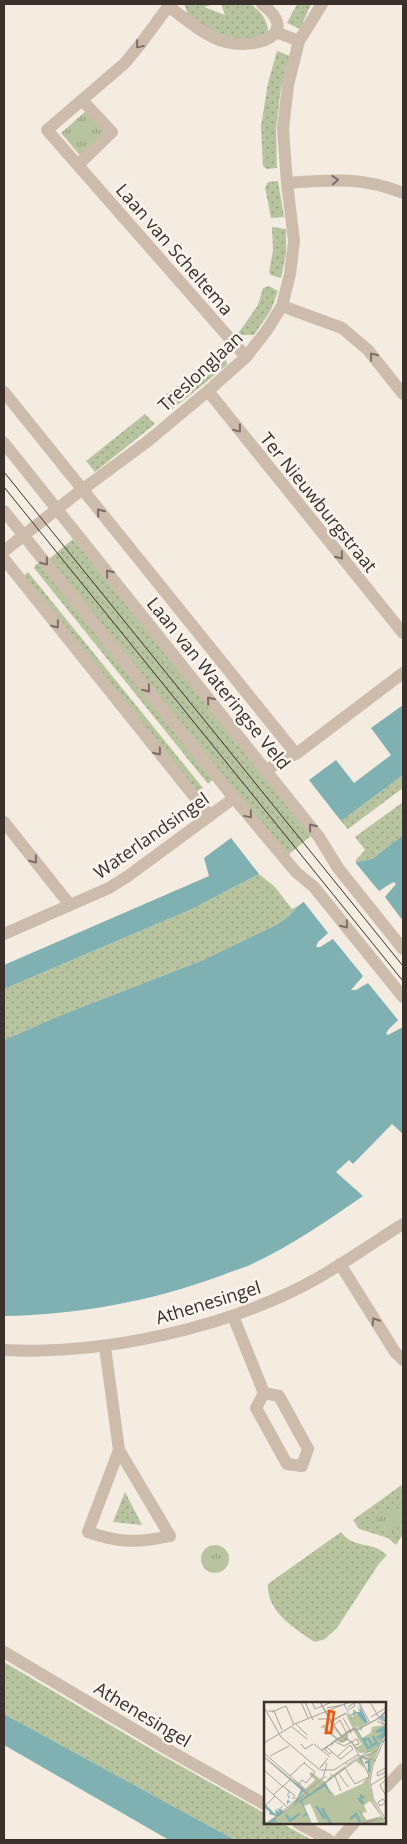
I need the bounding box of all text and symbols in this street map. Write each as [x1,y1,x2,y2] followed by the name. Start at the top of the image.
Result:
[136,40,145,49] one-way arrow
[331,174,339,185] one-way arrow
[111,178,239,320] street label: Laan van Scheltema
[152,325,248,417] street label: Treslonglaan
[369,352,378,361] one-way arrow
[233,423,241,432] one-way arrow
[255,427,383,577] street label: Ter Nieuwburgstraat
[97,508,106,517] one-way arrow
[334,550,343,559] one-way arrow
[40,557,49,566] one-way arrow
[106,570,114,579] one-way arrow
[142,592,296,774] street label: Laan van Wateringse Veld
[50,619,59,629] one-way arrow
[141,683,149,692] one-way arrow
[208,697,216,706] one-way arrow
[152,746,160,755] one-way arrow
[89,786,213,884] street label: Waterlandsingel
[244,810,253,819] one-way arrow
[309,824,317,833] one-way arrow
[28,854,37,864] one-way arrow
[339,919,347,928] one-way arrow
[153,1275,263,1329] street label: Athenesingel
[372,1317,382,1326] one-way arrow
[90,1676,196,1752] street label: Athenesingel
[264,1702,387,1824] inset map

